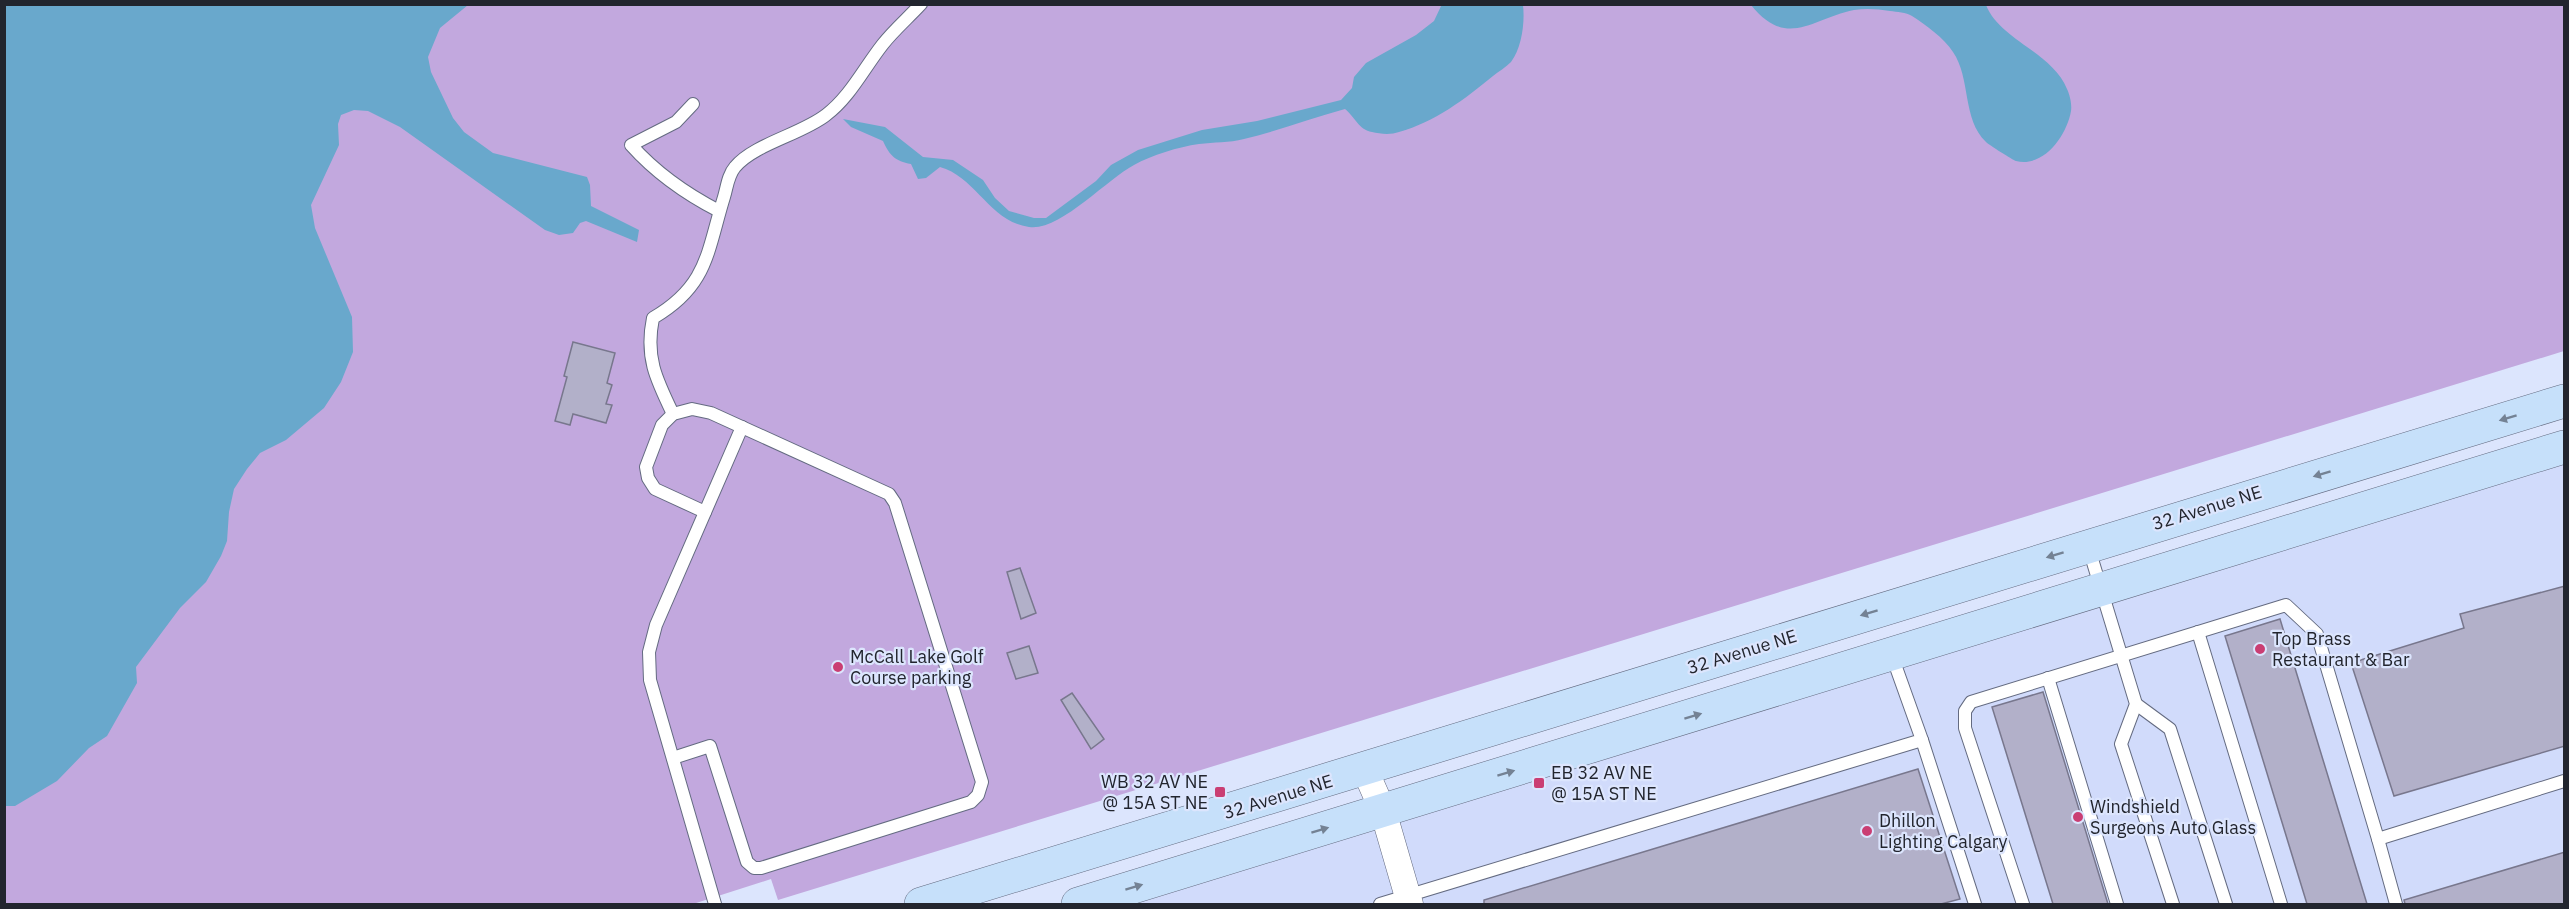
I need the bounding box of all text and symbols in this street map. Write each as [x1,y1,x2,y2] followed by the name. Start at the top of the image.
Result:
[2499,414,2517,423] one-way arrow
[2313,470,2331,479] one-way arrow
[2149,480,2264,535] street label: 32 Avenue NE
[2046,550,2064,560] one-way arrow
[1860,609,1878,618] one-way arrow
[1684,624,1799,679] street label: 32 Avenue NE
[2272,627,2410,671] place label: Top Brass Restaurant & Bar
[2253,642,2267,656] marker: Top Brass Restaurant & Bar
[850,645,984,689] place label: McCall Lake Golf Course parking
[831,660,845,674] marker: McCall Lake Golf Course parking
[1684,711,1702,720] one-way arrow
[1551,761,1657,805] place label: EB 32 AV NE @ 15A ST NE
[1497,768,1515,777] one-way arrow
[1220,769,1335,824] street label: 32 Avenue NE
[1101,770,1208,814] place label: WB 32 AV NE @ 15A ST NE
[1532,776,1546,790] marker: EB 32 AV NE @ 15A ST NE
[1213,785,1227,799] marker: WB 32 AV NE @ 15A ST NE
[2090,795,2256,839] place label: Windshield Surgeons Auto Glass
[1879,809,2008,853] place label: Dhillon Lighting Calgary
[2071,810,2085,824] marker: Windshield Surgeons Auto Glass
[1860,824,1874,838] marker: Dhillon Lighting Calgary
[1311,825,1329,834] one-way arrow
[1125,882,1143,891] one-way arrow

